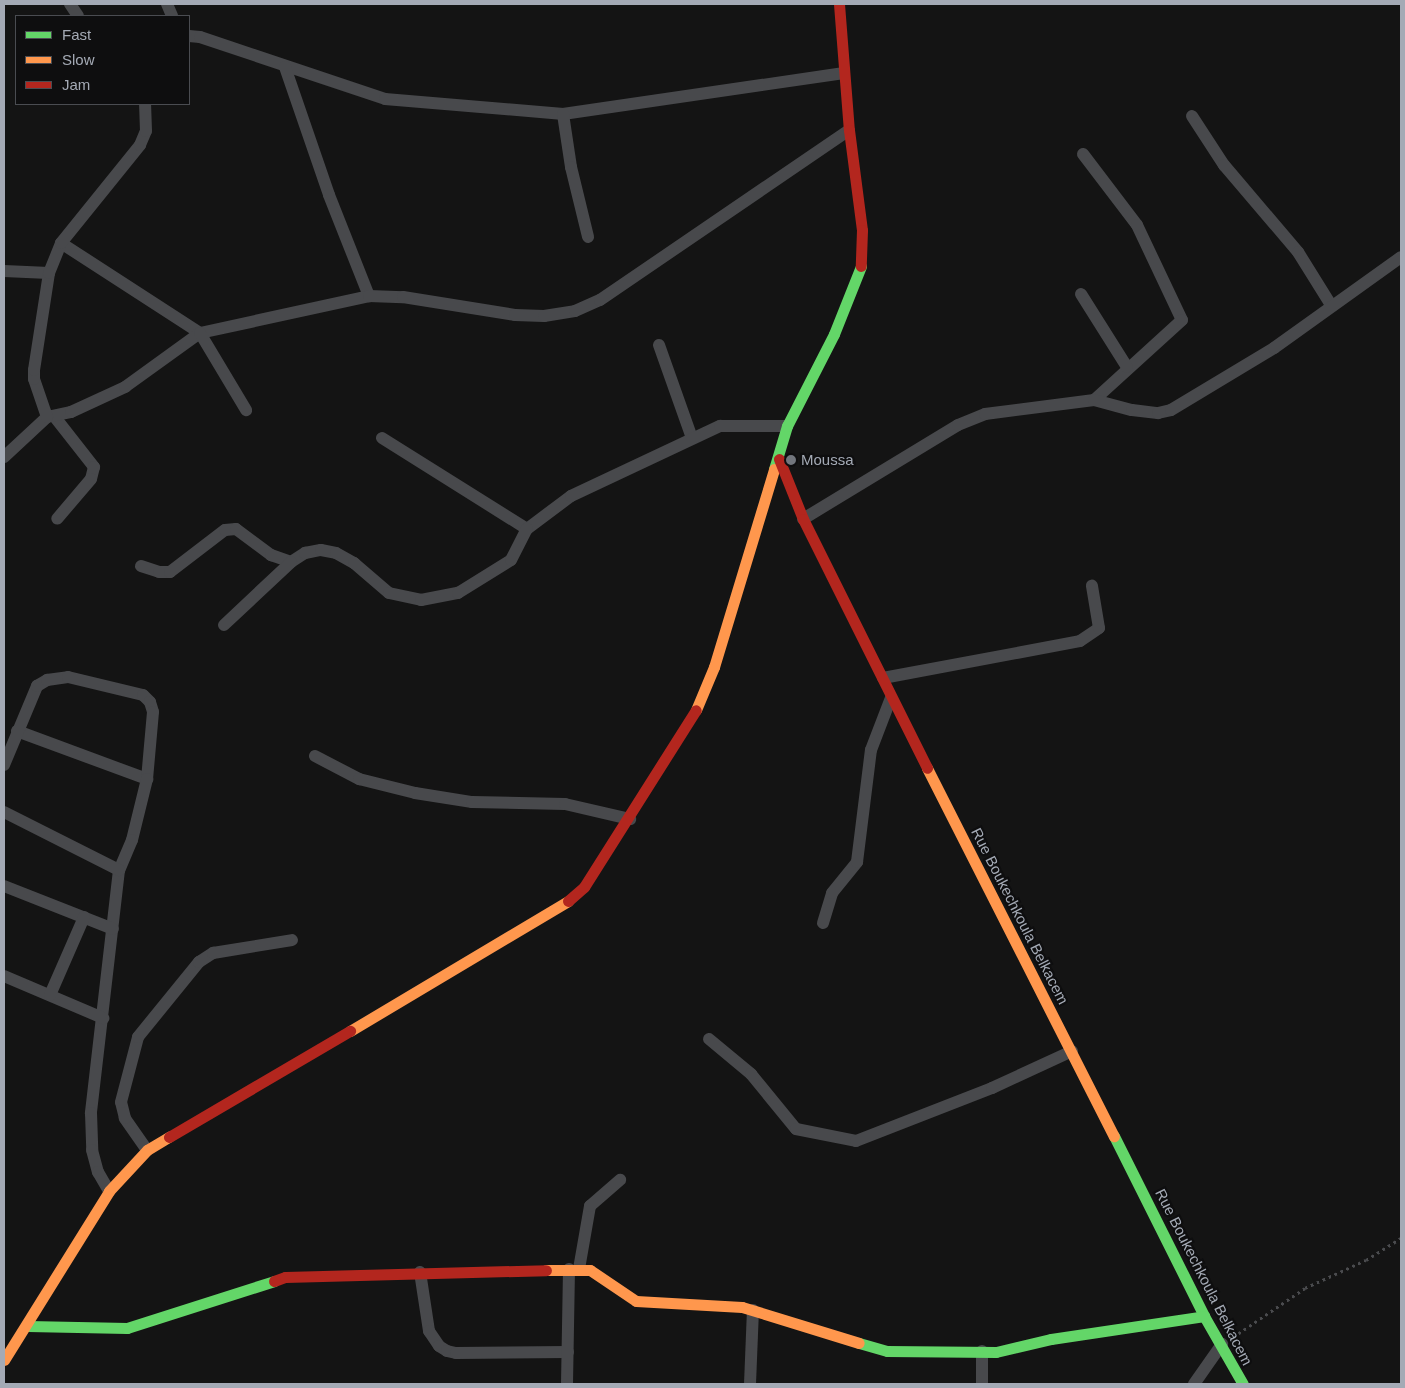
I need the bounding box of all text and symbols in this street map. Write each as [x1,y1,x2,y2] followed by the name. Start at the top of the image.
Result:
[15,15,190,105] legend
[62,26,91,43] text: Fast
[62,51,95,68] text: Slow
[62,76,90,93] text: Jam
[801,451,854,469] place label: Moussa
[785,454,797,466] marker: Moussa
[968,825,1072,1007] street label: Rue Boukechkoula Belkacem
[1152,1186,1256,1368] street label: Rue Boukechkoula Belkacem

